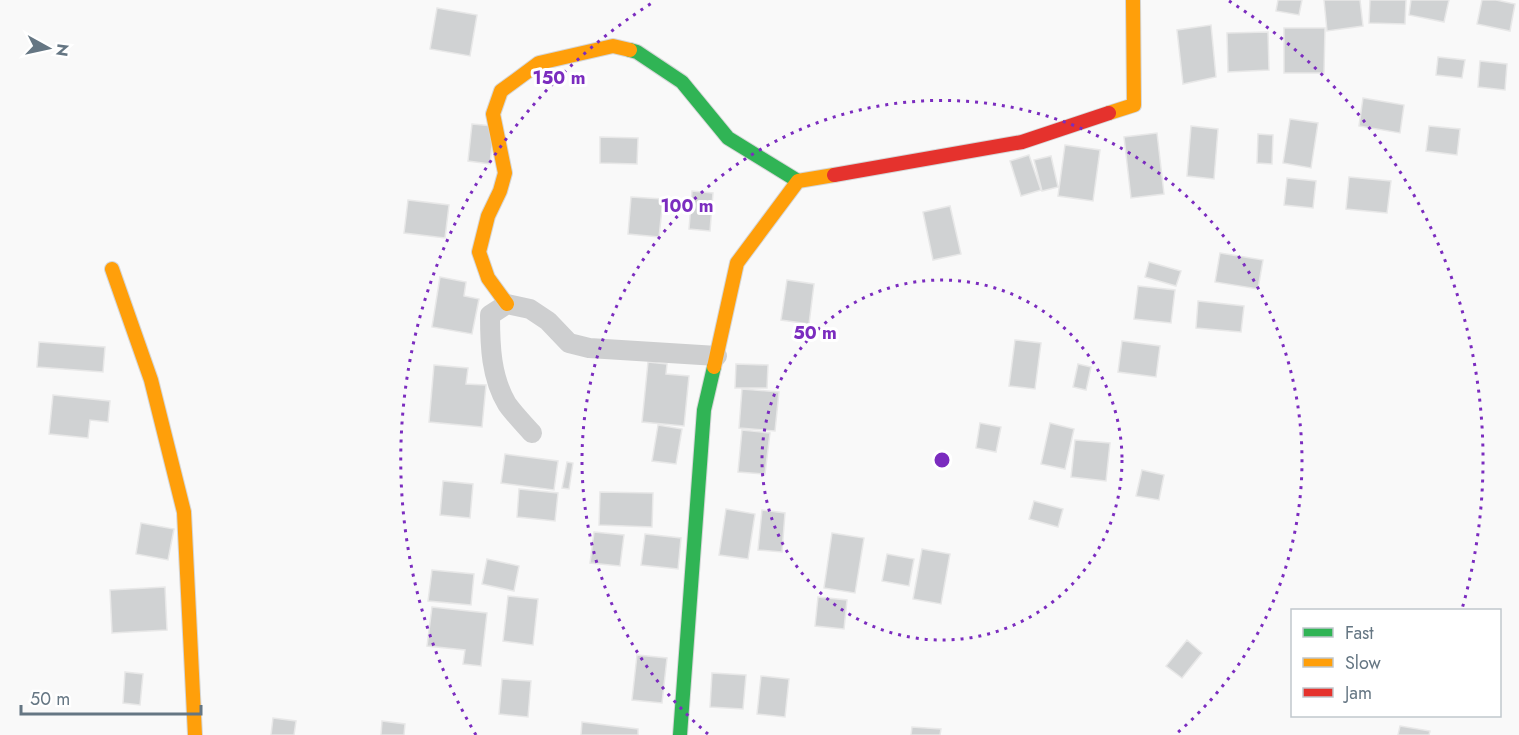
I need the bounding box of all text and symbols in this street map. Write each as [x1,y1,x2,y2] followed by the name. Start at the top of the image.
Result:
[18,18,78,78] north arrow
[50,42,75,58] text: N
[533,65,585,91] text: 150 m
[660,193,714,219] text: 100 m
[793,320,837,346] text: 50 m
[932,450,952,470] centre of rings
[1291,609,1501,717] legend
[1345,620,1374,646] text: Fast
[1345,650,1382,676] text: Slow
[21,678,201,716] scale bar
[1343,680,1372,706] text: Jam
[30,686,70,712] text: 50 m

